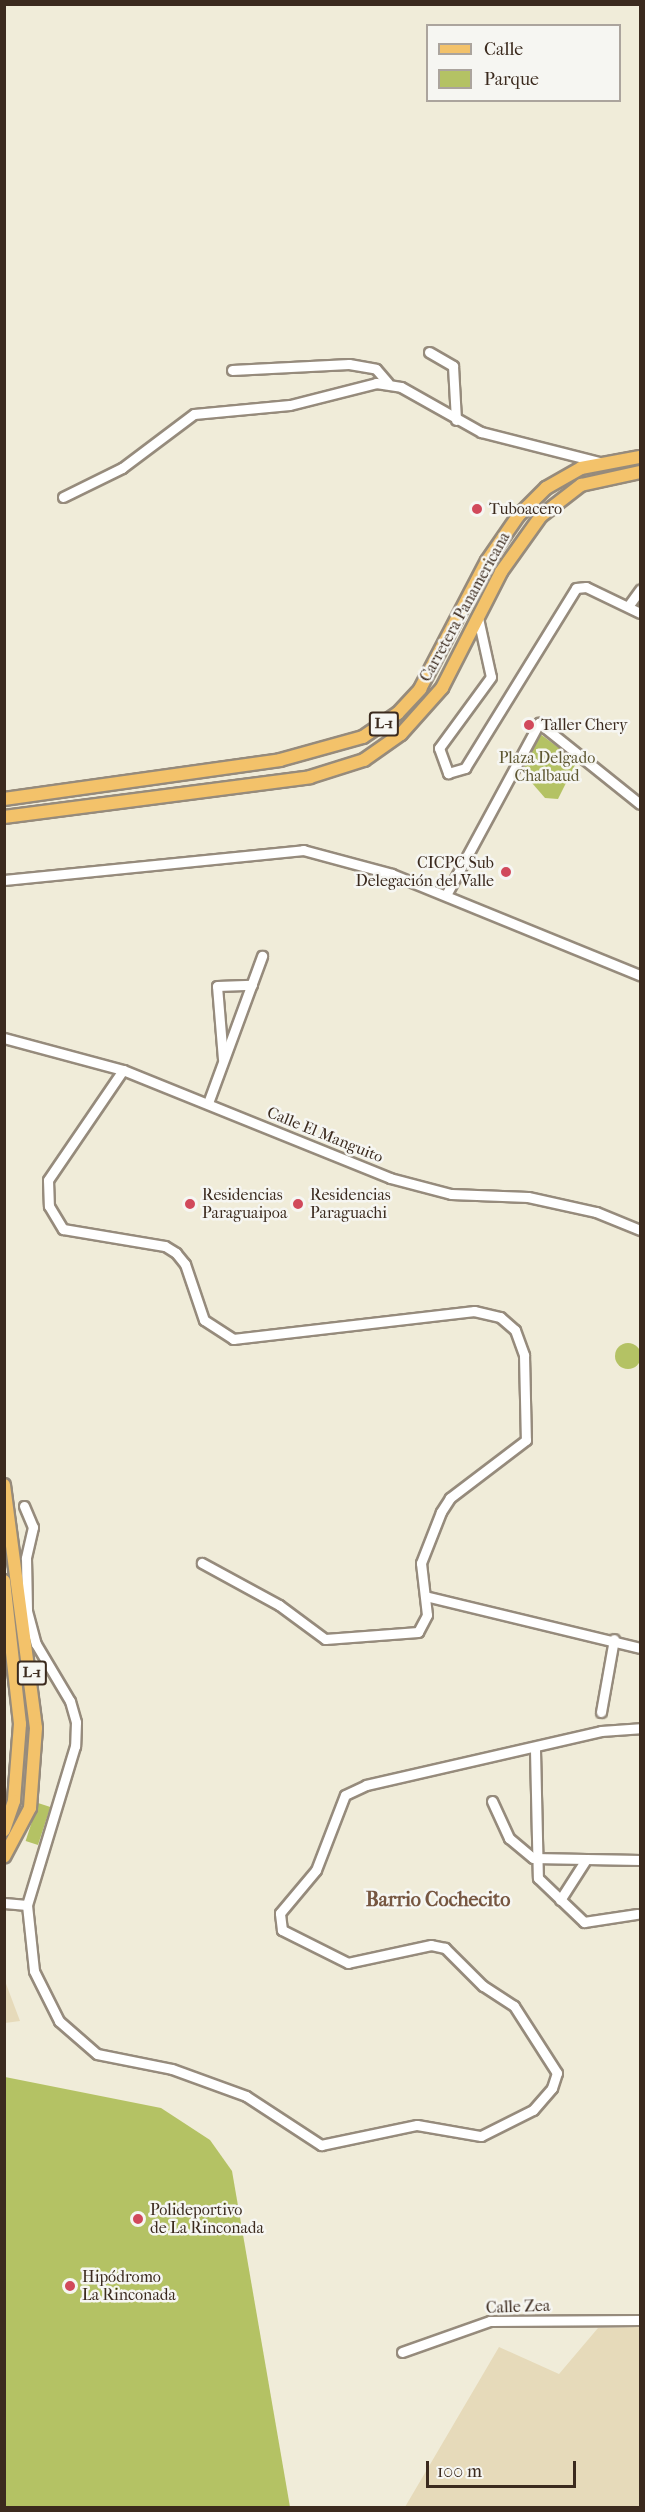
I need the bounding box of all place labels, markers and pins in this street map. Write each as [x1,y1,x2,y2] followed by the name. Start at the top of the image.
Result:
[489,499,562,519] place label: Tuboacero
[470,502,484,516] marker: Tuboacero
[541,715,628,735] place label: Taller Chery
[522,718,536,732] marker: Taller Chery
[356,853,494,891] place label: CICPC Sub Delegación del Valle
[499,865,513,879] marker: CICPC Sub Delegación del Valle
[202,1185,287,1223] place label: Residencias Paraguaipoa
[310,1185,391,1223] place label: Residencias Paraguachi
[183,1197,197,1211] marker: Residencias Paraguaipoa
[291,1197,305,1211] marker: Residencias Paraguachi
[150,2200,264,2238] place label: Polideportivo de La Rinconada
[131,2212,145,2226] marker: Polideportivo de La Rinconada
[82,2267,176,2305] place label: Hipódromo La Rinconada
[63,2279,77,2293] marker: Hipódromo La Rinconada

